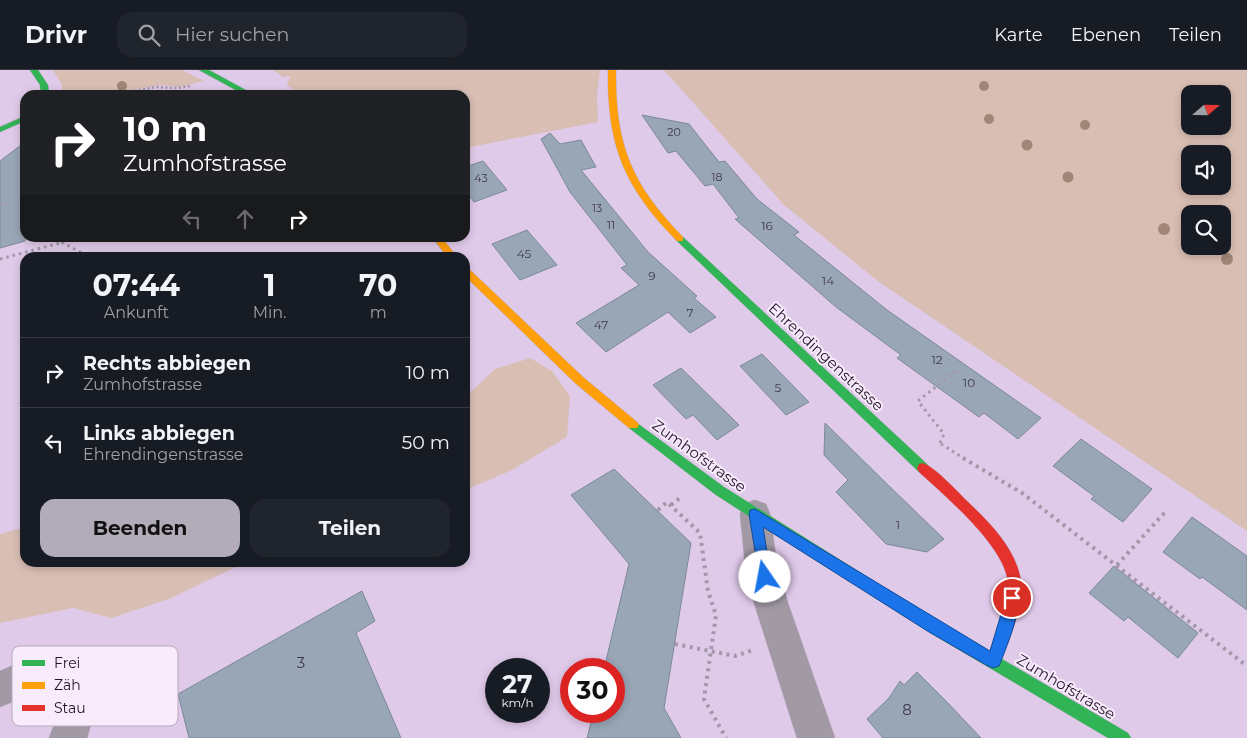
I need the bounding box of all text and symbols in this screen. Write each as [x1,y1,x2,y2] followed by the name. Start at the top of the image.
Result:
[117,12,467,57] search box
[25,20,87,49] text: Drivr
[135,21,163,49] icon: search
[175,23,289,46] text: Hier suchen
[994,24,1043,46] text: Karte
[1071,24,1141,46] text: Ebenen
[1169,24,1222,46] text: Teilen
[1181,85,1231,135] north arrow
[1181,85,1231,255] map controls
[123,107,207,150] text: 10 m
[40,110,105,175] icon: right
[667,125,681,139] house number: 20
[1181,145,1231,195] button: sound
[123,150,287,177] text: Zumhofstrasse
[712,170,723,184] house number: 18
[474,171,488,185] house number: 43
[592,201,602,215] house number: 13
[178,205,206,233] icon: left
[231,205,259,233] icon: ahead
[284,205,312,233] icon: right
[1181,205,1231,255] button: search
[607,217,615,232] house number: 11
[761,218,773,233] house number: 16
[517,246,532,261] house number: 45
[93,267,180,304] text: 07:44
[264,267,275,304] text: 1
[359,267,397,304] text: 70
[648,268,656,283] house number: 9
[822,273,834,288] house number: 14
[765,298,888,415] street label: Ehrendingenstrasse
[104,303,169,322] text: Ankunft
[253,303,286,322] text: Min.
[370,303,387,322] text: m
[686,305,694,320] house number: 7
[594,317,608,332] house number: 47
[83,352,251,375] text: Rechts abbiegen
[931,352,943,367] house number: 12
[40,359,68,387] icon: right
[405,361,450,384] text: 10 m
[83,375,202,394] text: Zumhofstrasse
[963,375,975,390] house number: 10
[775,380,782,395] house number: 5
[649,415,750,496] street label: Zumhofstrasse
[83,422,235,445] text: Links abbiegen
[40,429,68,457] icon: left
[402,431,450,454] text: 50 m
[83,445,243,464] text: Ehrendingenstrasse
[40,499,240,557] button: Beenden
[250,499,450,557] button: Teilen
[896,517,900,532] house number: 1
[738,550,790,602] position arrow
[991,577,1033,619] pin
[998,584,1026,612] icon: arrive
[12,646,178,726] legend
[1014,650,1119,723] street label: Zumhofstrasse
[297,653,305,672] house number: 3
[54,654,80,672] text: Frei
[560,658,625,723] speed limit sign: 30
[502,669,533,699] text: 27
[54,676,81,694] text: Zäh
[501,695,534,710] text: km/h
[54,699,86,717] text: Stau
[902,700,912,719] house number: 8

